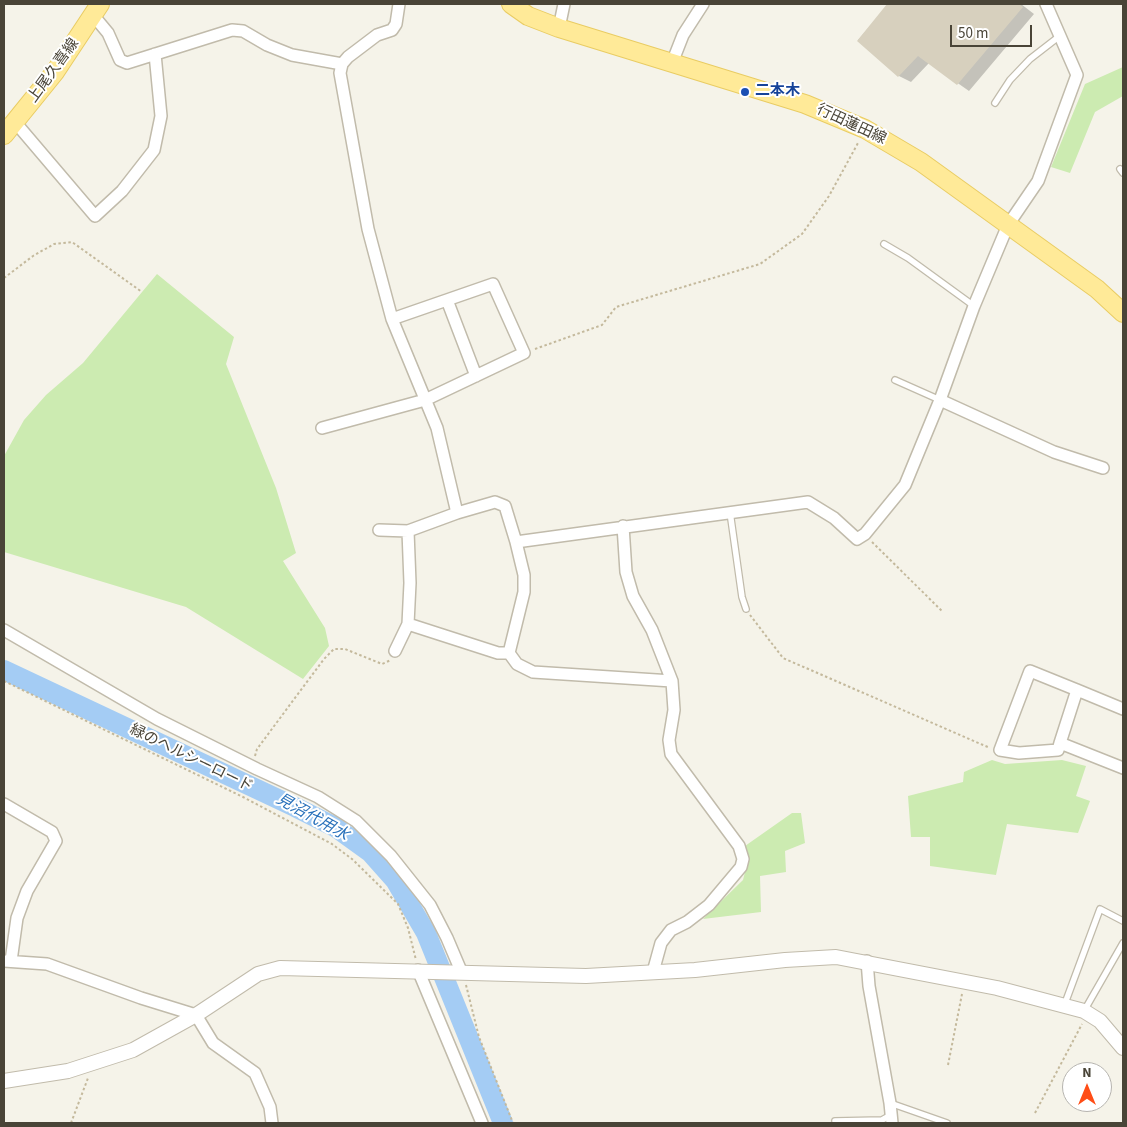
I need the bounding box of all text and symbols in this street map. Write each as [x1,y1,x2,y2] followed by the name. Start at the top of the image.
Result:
[952,15,1034,47] scale bar
[958,23,988,44] text: 50 m
[25,35,83,107] street label: 上尾久喜線
[755,83,800,101] place label: 二本木
[739,86,751,98] marker: 二本木
[813,101,889,149] street label: 行田蓮田線
[126,721,256,797] street label: 緑のヘルシーロード
[272,790,352,846] water label: 見沼代用水
[1062,1062,1112,1112] north arrow
[1082,1063,1092,1083] text: N

